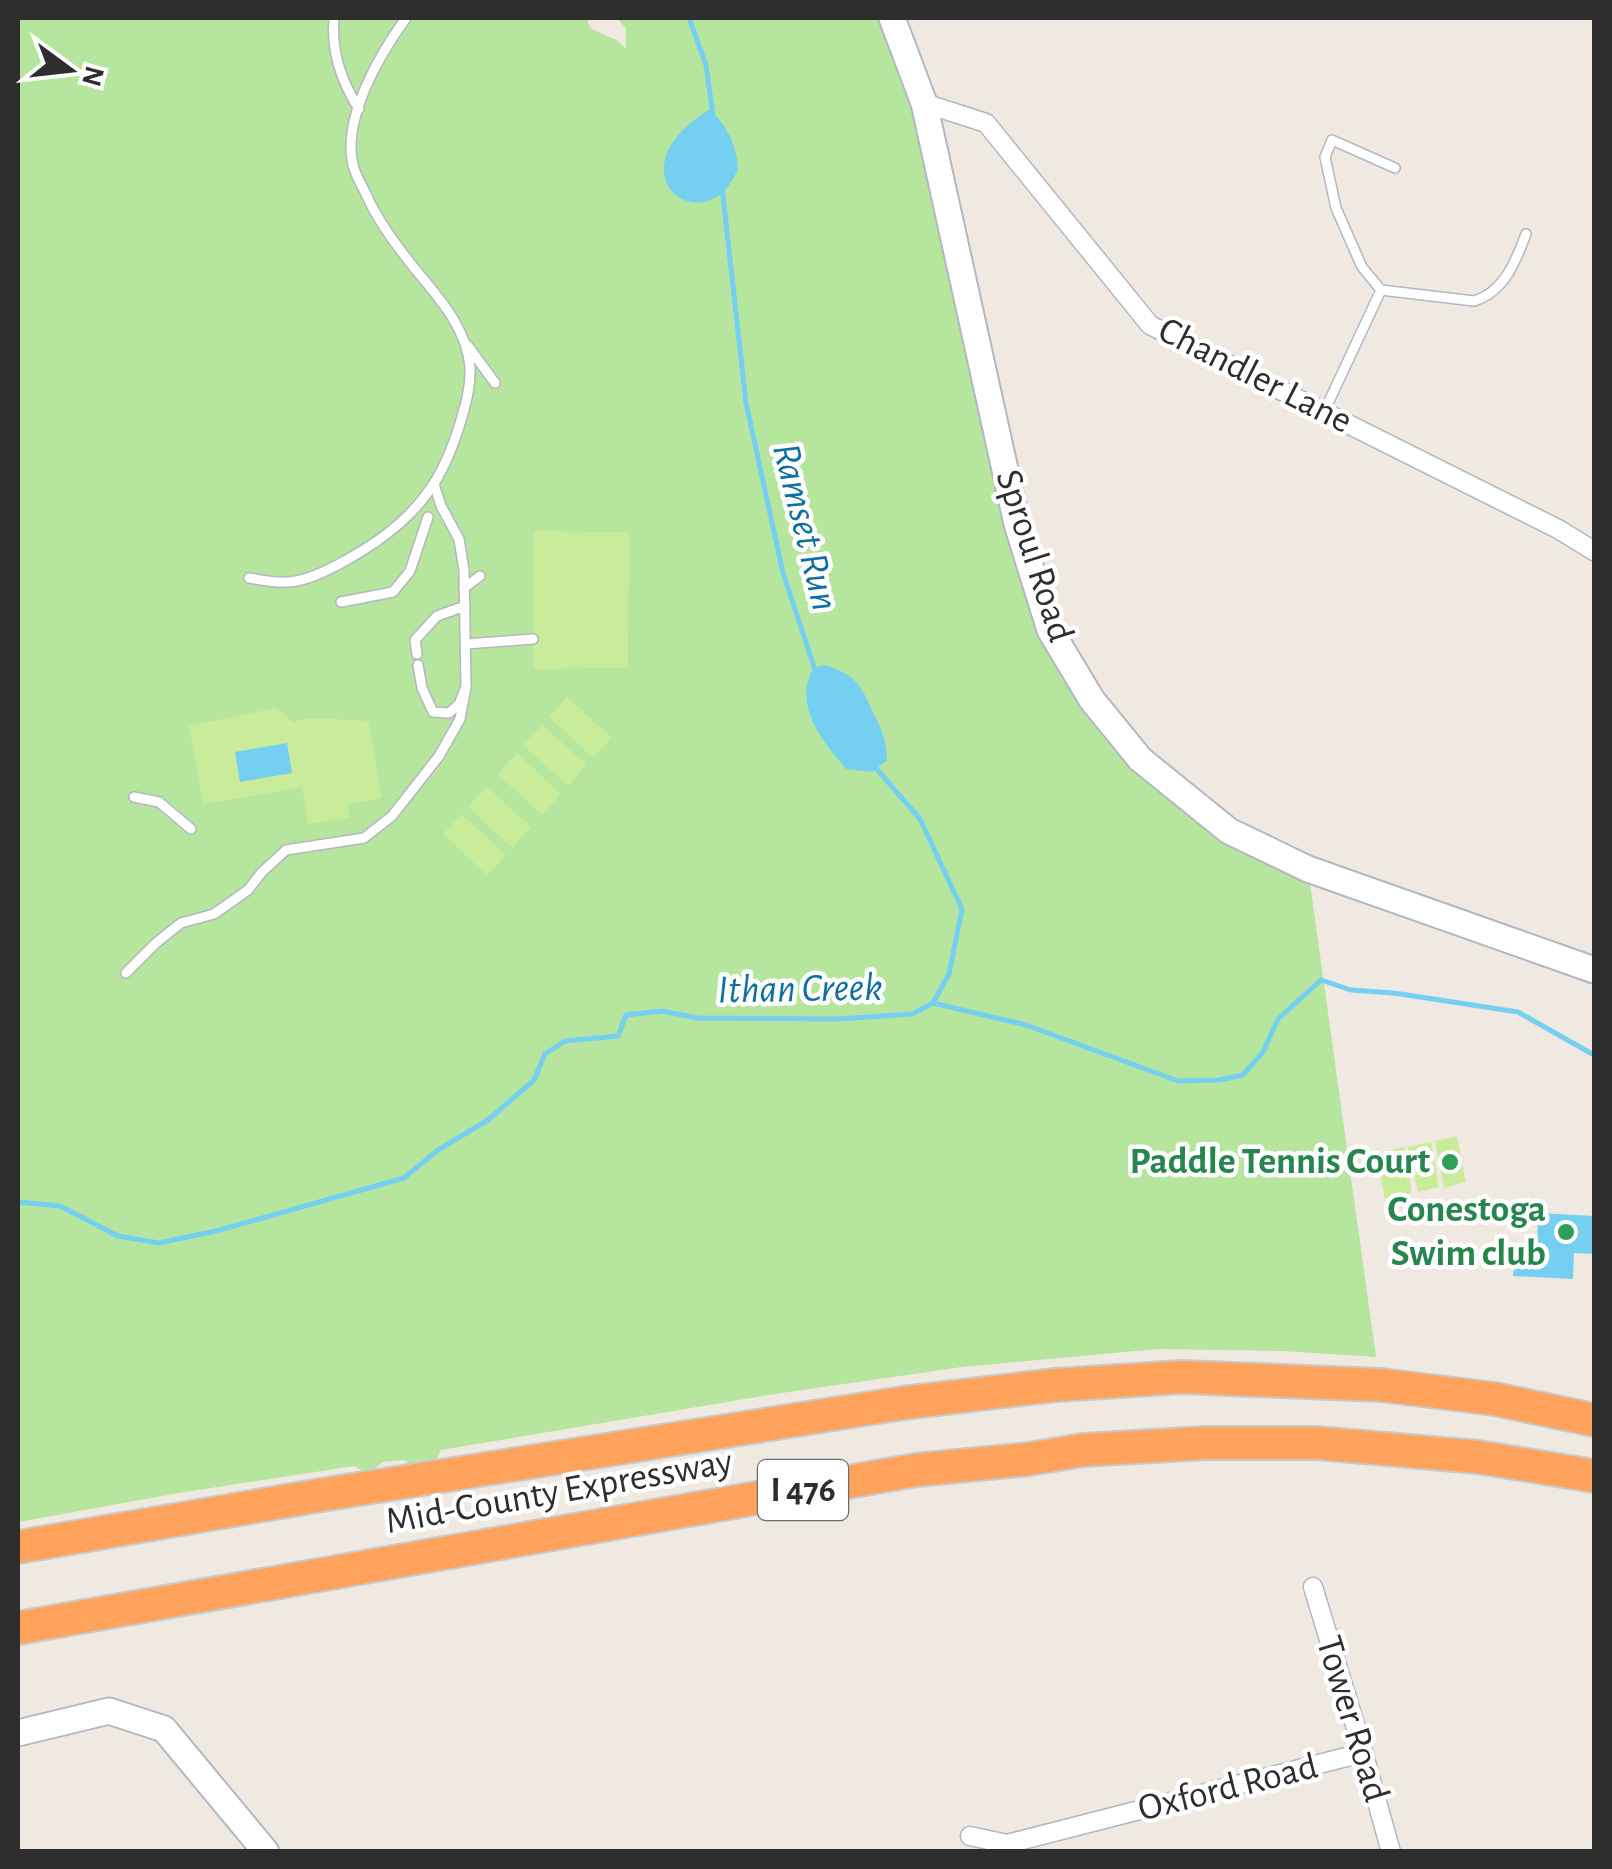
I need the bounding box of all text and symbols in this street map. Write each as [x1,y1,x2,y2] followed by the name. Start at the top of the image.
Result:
[20,20,120,120] north arrow
[76,63,108,89] text: N
[1152,311,1358,441] street label: Chandler Lane
[765,439,845,615] water label: Ramset Run
[988,465,1080,647] street label: Sproul Road
[717,968,883,1010] water label: Ithan Creek
[1129,1143,1430,1181] place label: Paddle Tennis Court
[1439,1151,1461,1173] marker: Paddle Tennis Court
[1388,1191,1546,1273] place label: Conestoga Swim club
[1555,1221,1577,1243] marker: Conestoga Swim club
[383,1443,735,1541] street label: Mid-County Expressway
[758,1460,848,1520] road number: I 476
[1309,1632,1395,1806] street label: Tower Road
[1134,1747,1322,1829] street label: Oxford Road

